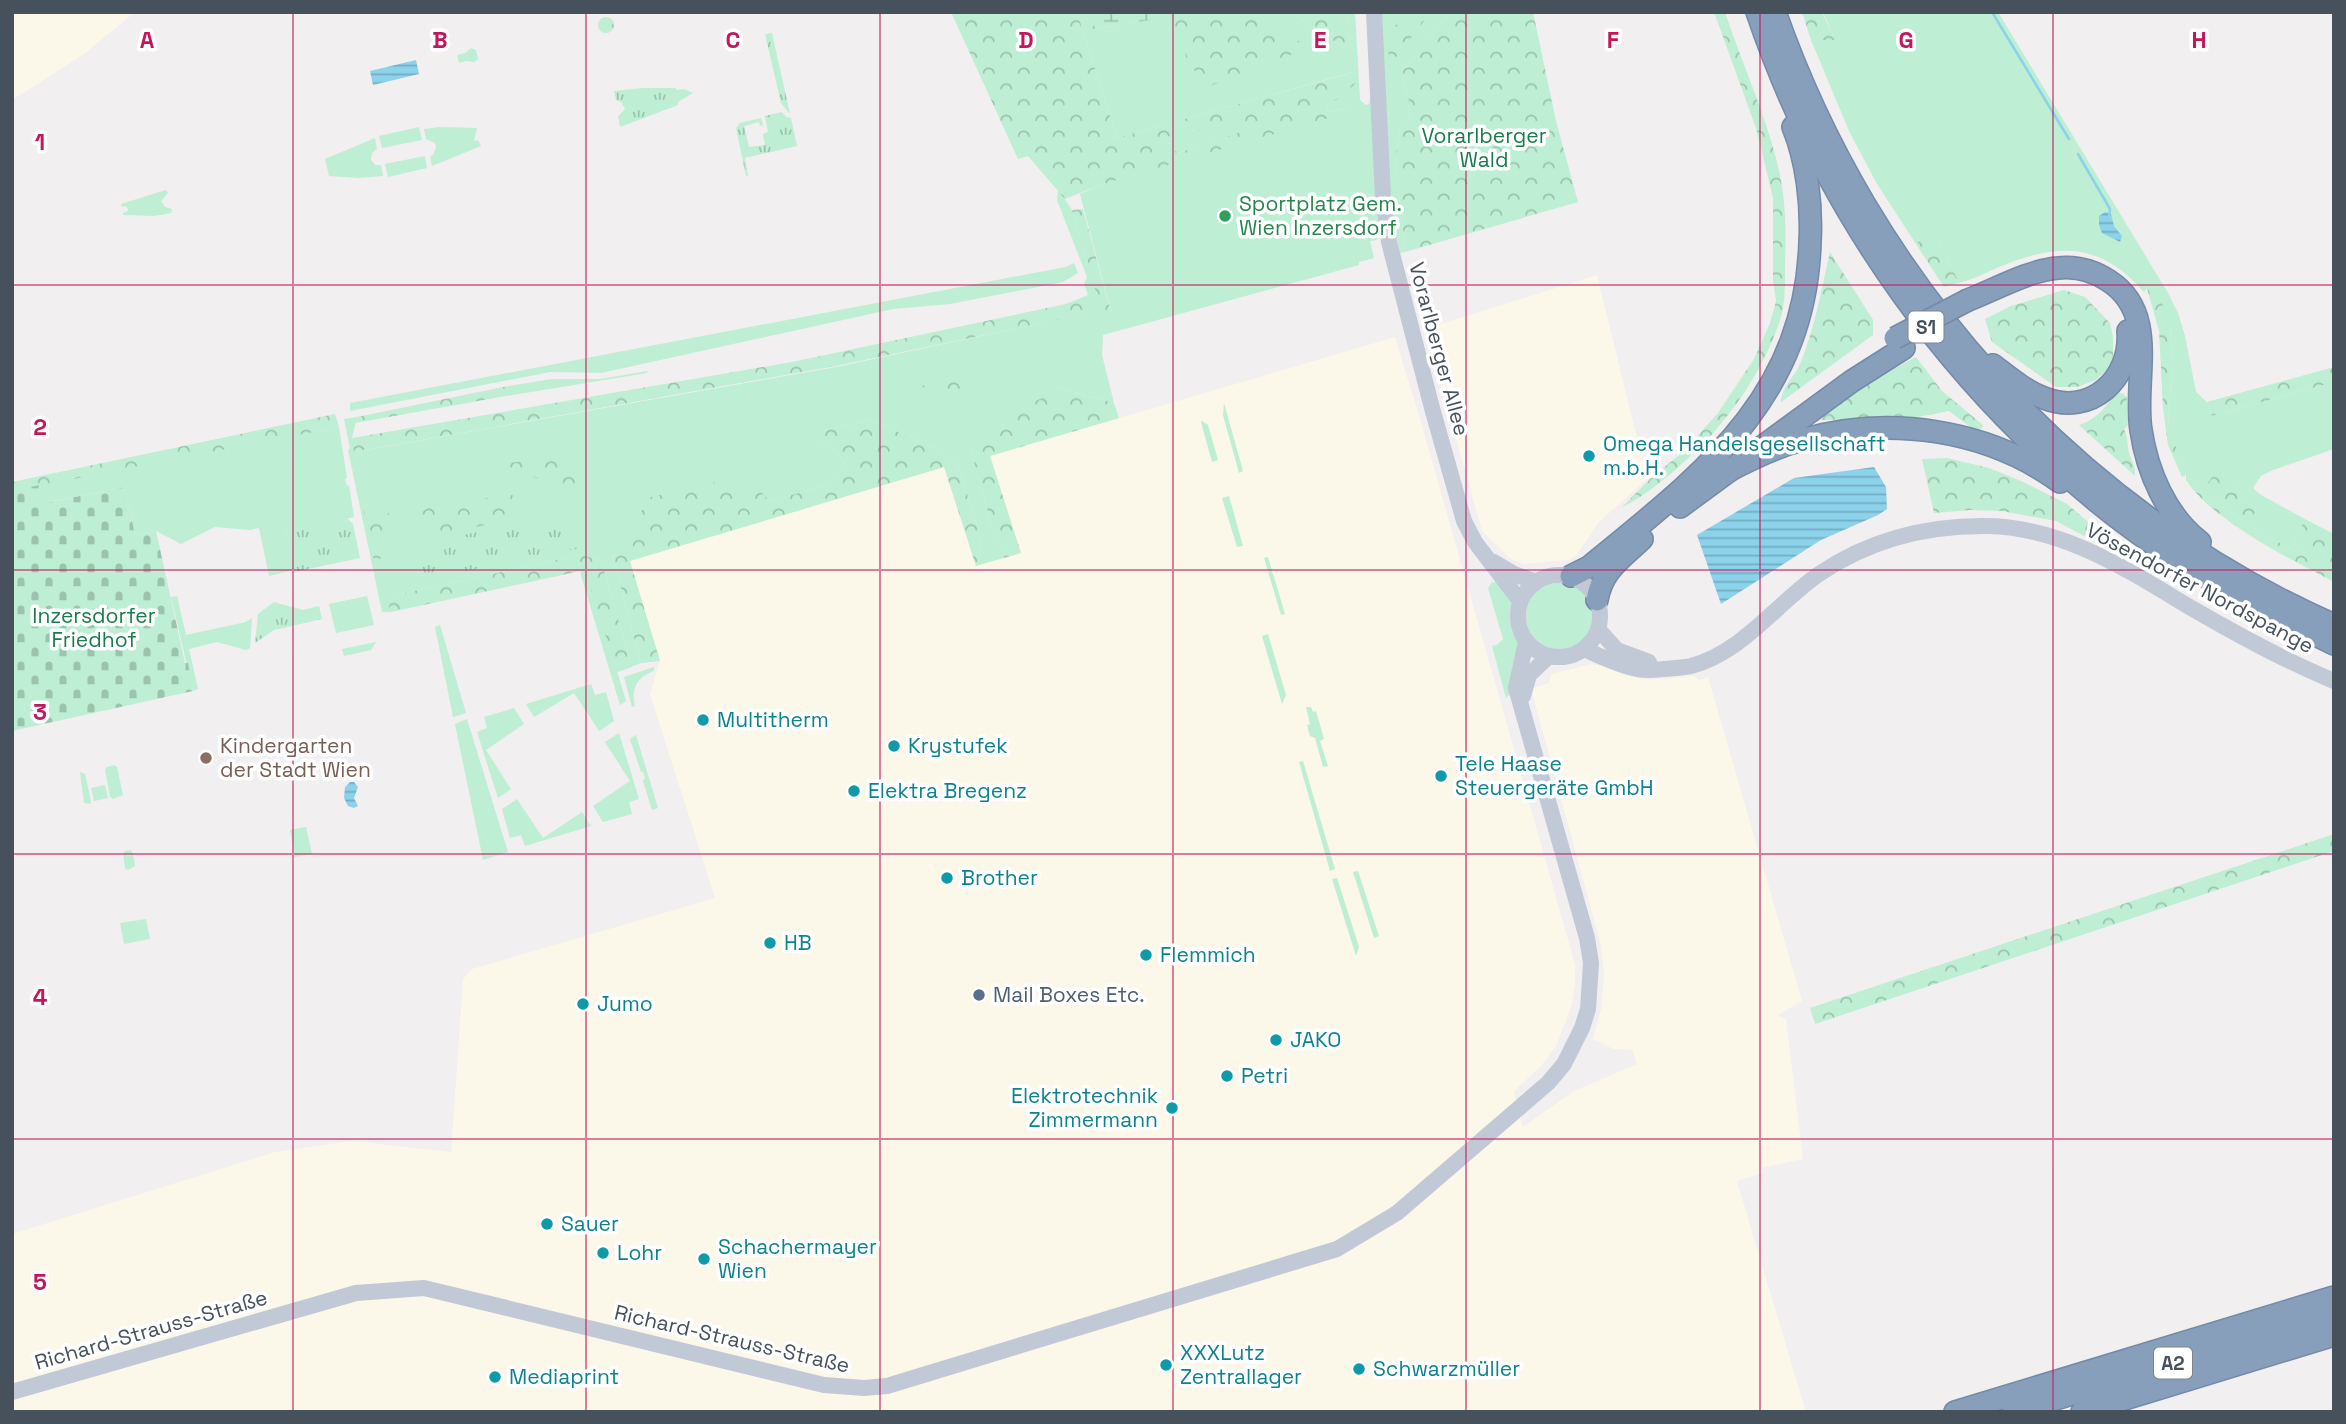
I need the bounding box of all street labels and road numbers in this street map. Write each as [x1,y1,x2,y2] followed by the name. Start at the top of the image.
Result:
[1403,259,1476,439] street label: Vorarlberger Allee
[1909,312,1944,342] road number: S1
[2082,516,2319,659] street label: Vösendorfer Nordspange
[31,1283,270,1376] street label: Richard-Strauss-Straße
[612,1298,852,1379] street label: Richard-Strauss-Straße
[2154,1348,2192,1378] road number: A2

